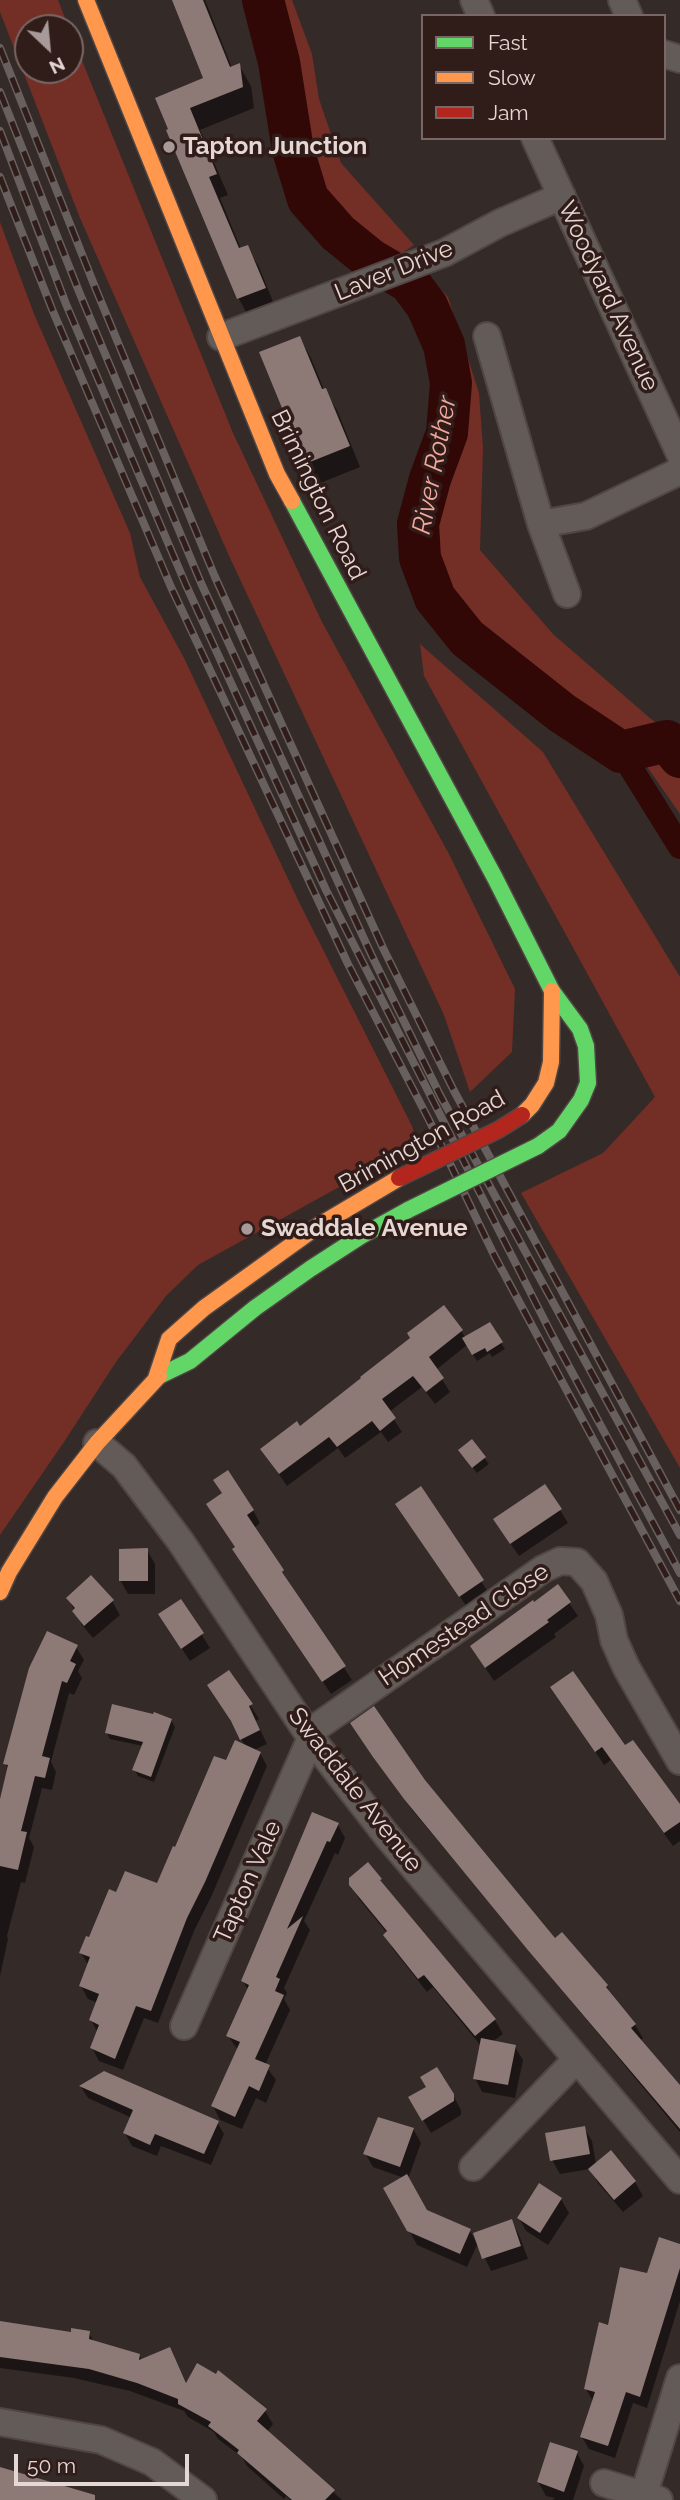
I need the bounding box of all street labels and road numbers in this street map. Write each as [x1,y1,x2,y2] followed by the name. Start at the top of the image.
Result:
[551,197,665,395] street label: Woodyard Avenue
[331,234,457,308] street label: Laver Drive
[264,405,372,585] street label: Brimington Road
[334,1084,510,1200] street label: Brimington Road
[374,1558,554,1692] street label: Homestead Close
[282,1702,428,1878] street label: Swaddale Avenue
[208,1816,288,1948] street label: Tapton Vale

